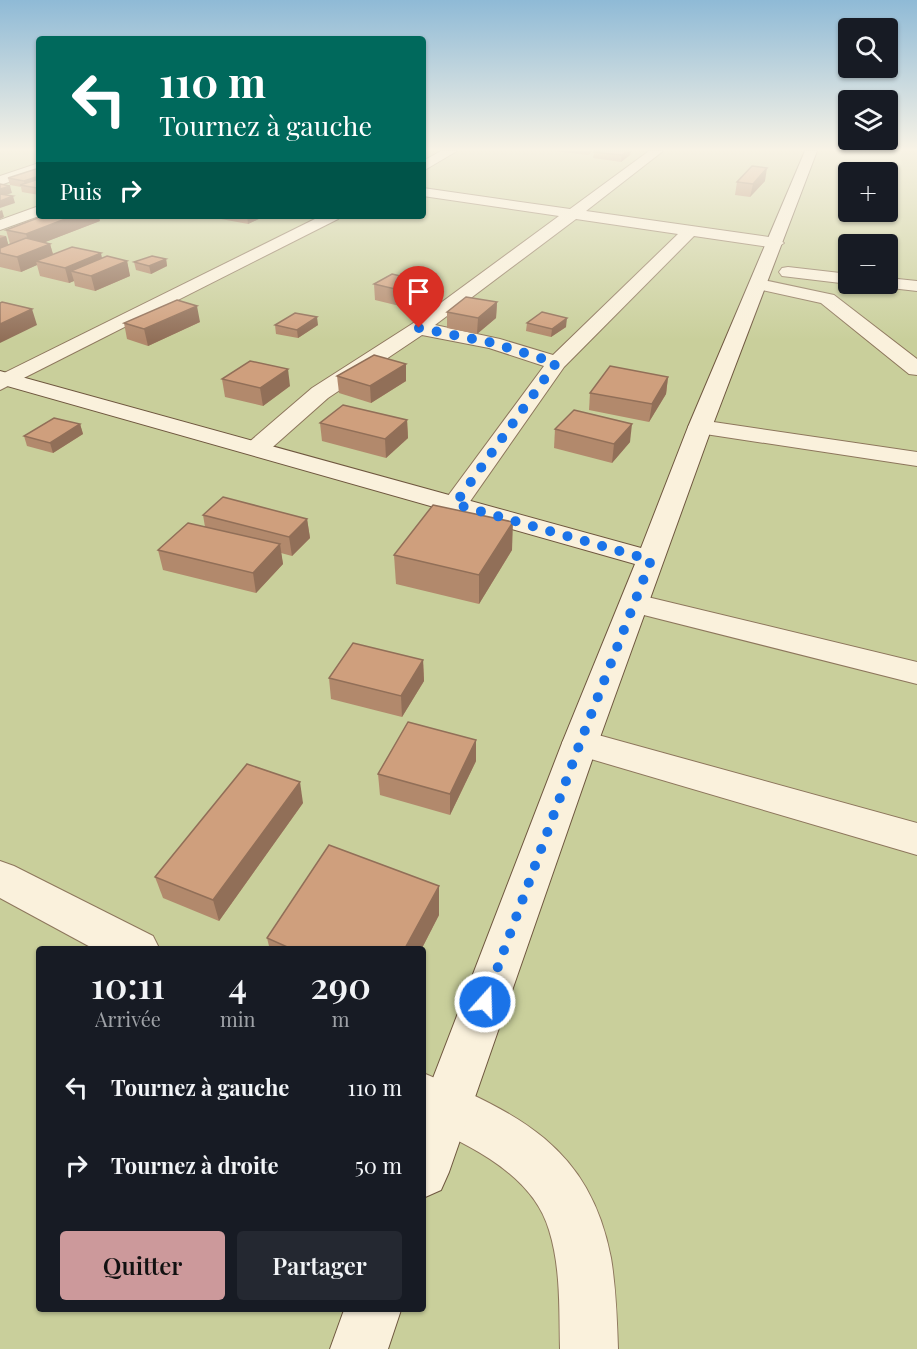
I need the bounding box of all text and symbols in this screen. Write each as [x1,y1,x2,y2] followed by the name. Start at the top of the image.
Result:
[838,18,898,294] map controls
[838,18,898,78] button: search
[159,53,266,109] text: 110 m
[60,60,138,138] icon: left
[838,90,898,150] button: layers
[159,107,372,143] text: Tournez à gauche
[838,162,898,222] button: +
[114,174,147,207] icon: right
[60,176,102,206] text: Puis
[838,234,898,294] button: −
[393,266,444,328] pin
[402,275,435,308] icon: arrive
[91,960,165,1008] text: 10:11
[228,960,247,1008] text: 4
[311,960,371,1008] text: 290
[453,970,517,1034] position arrow
[95,1005,161,1032] text: Arrivée
[220,1005,255,1032] text: min
[332,1005,350,1032] text: m
[60,1071,93,1104] icon: left
[111,1072,289,1102] text: Tournez à gauche
[348,1072,402,1102] text: 110 m
[60,1149,93,1182] icon: right
[111,1150,279,1180] text: Tournez à droite
[355,1150,402,1180] text: 50 m
[60,1231,225,1300] button: Quitter
[237,1231,402,1300] button: Partager

